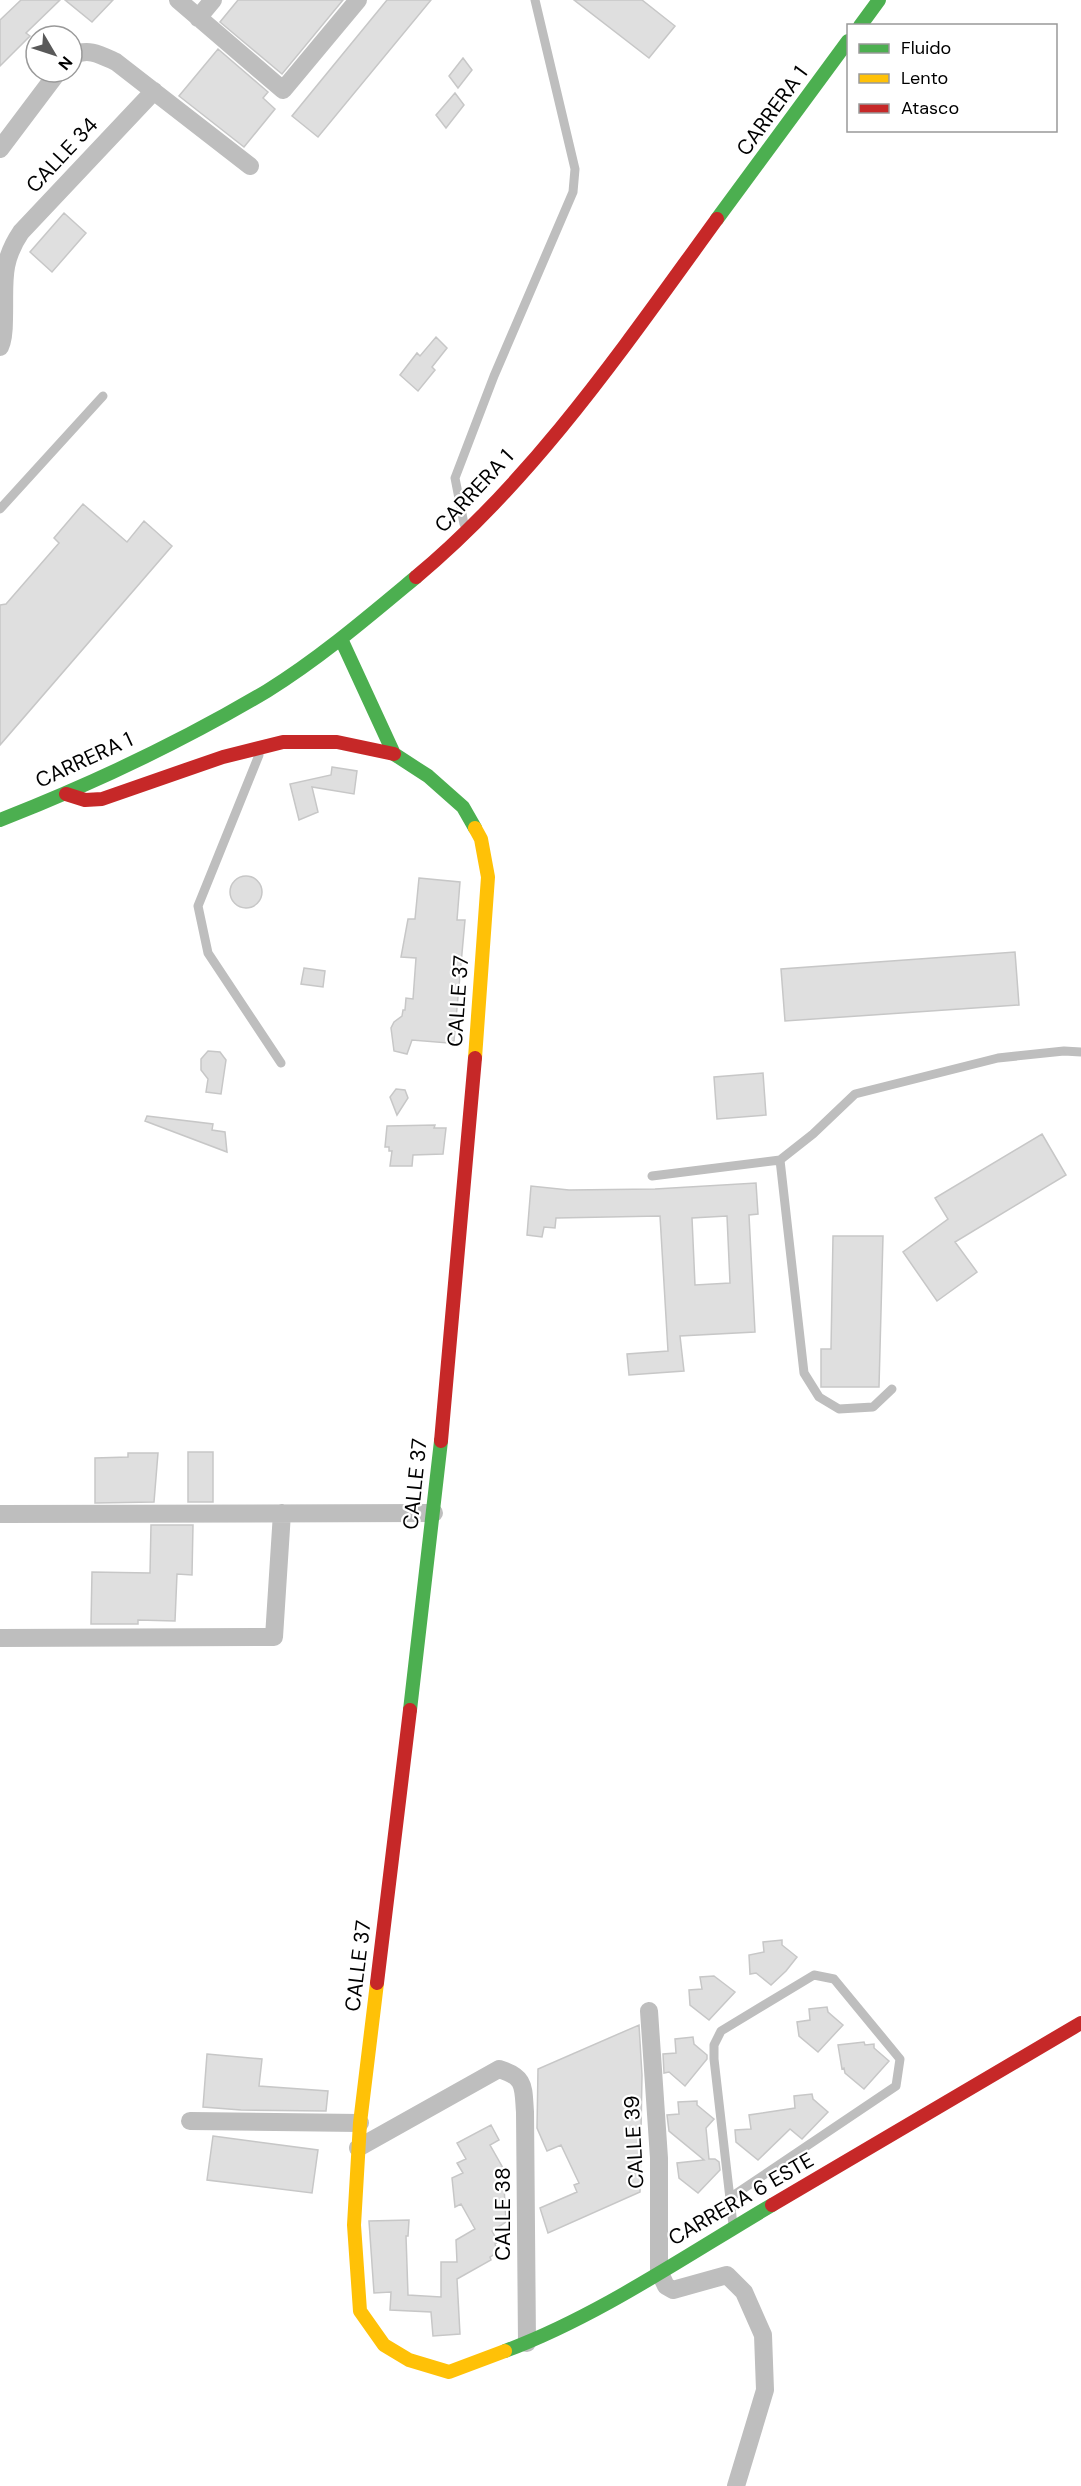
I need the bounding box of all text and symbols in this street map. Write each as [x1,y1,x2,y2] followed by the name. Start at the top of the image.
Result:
[24,24,84,84] north arrow
[847,24,1057,132] legend
[901,36,951,60] text: Fluido
[53,52,77,74] text: N
[730,61,814,161] street label: CARRERA 1
[901,66,948,90] text: Lento
[901,96,959,120] text: Atasco
[20,111,104,199] street label: CALLE 34
[428,443,520,539] street label: CARRERA 1
[31,725,137,795] street label: CARRERA 1
[441,954,475,1048] street label: CALLE 37
[396,1437,434,1531] street label: CALLE 37
[339,1919,377,2013] street label: CALLE 37
[618,2095,650,2189] street label: CALLE 39
[663,2146,819,2252] street label: CARRERA 6 ESTE
[489,2167,517,2261] street label: CALLE 38

